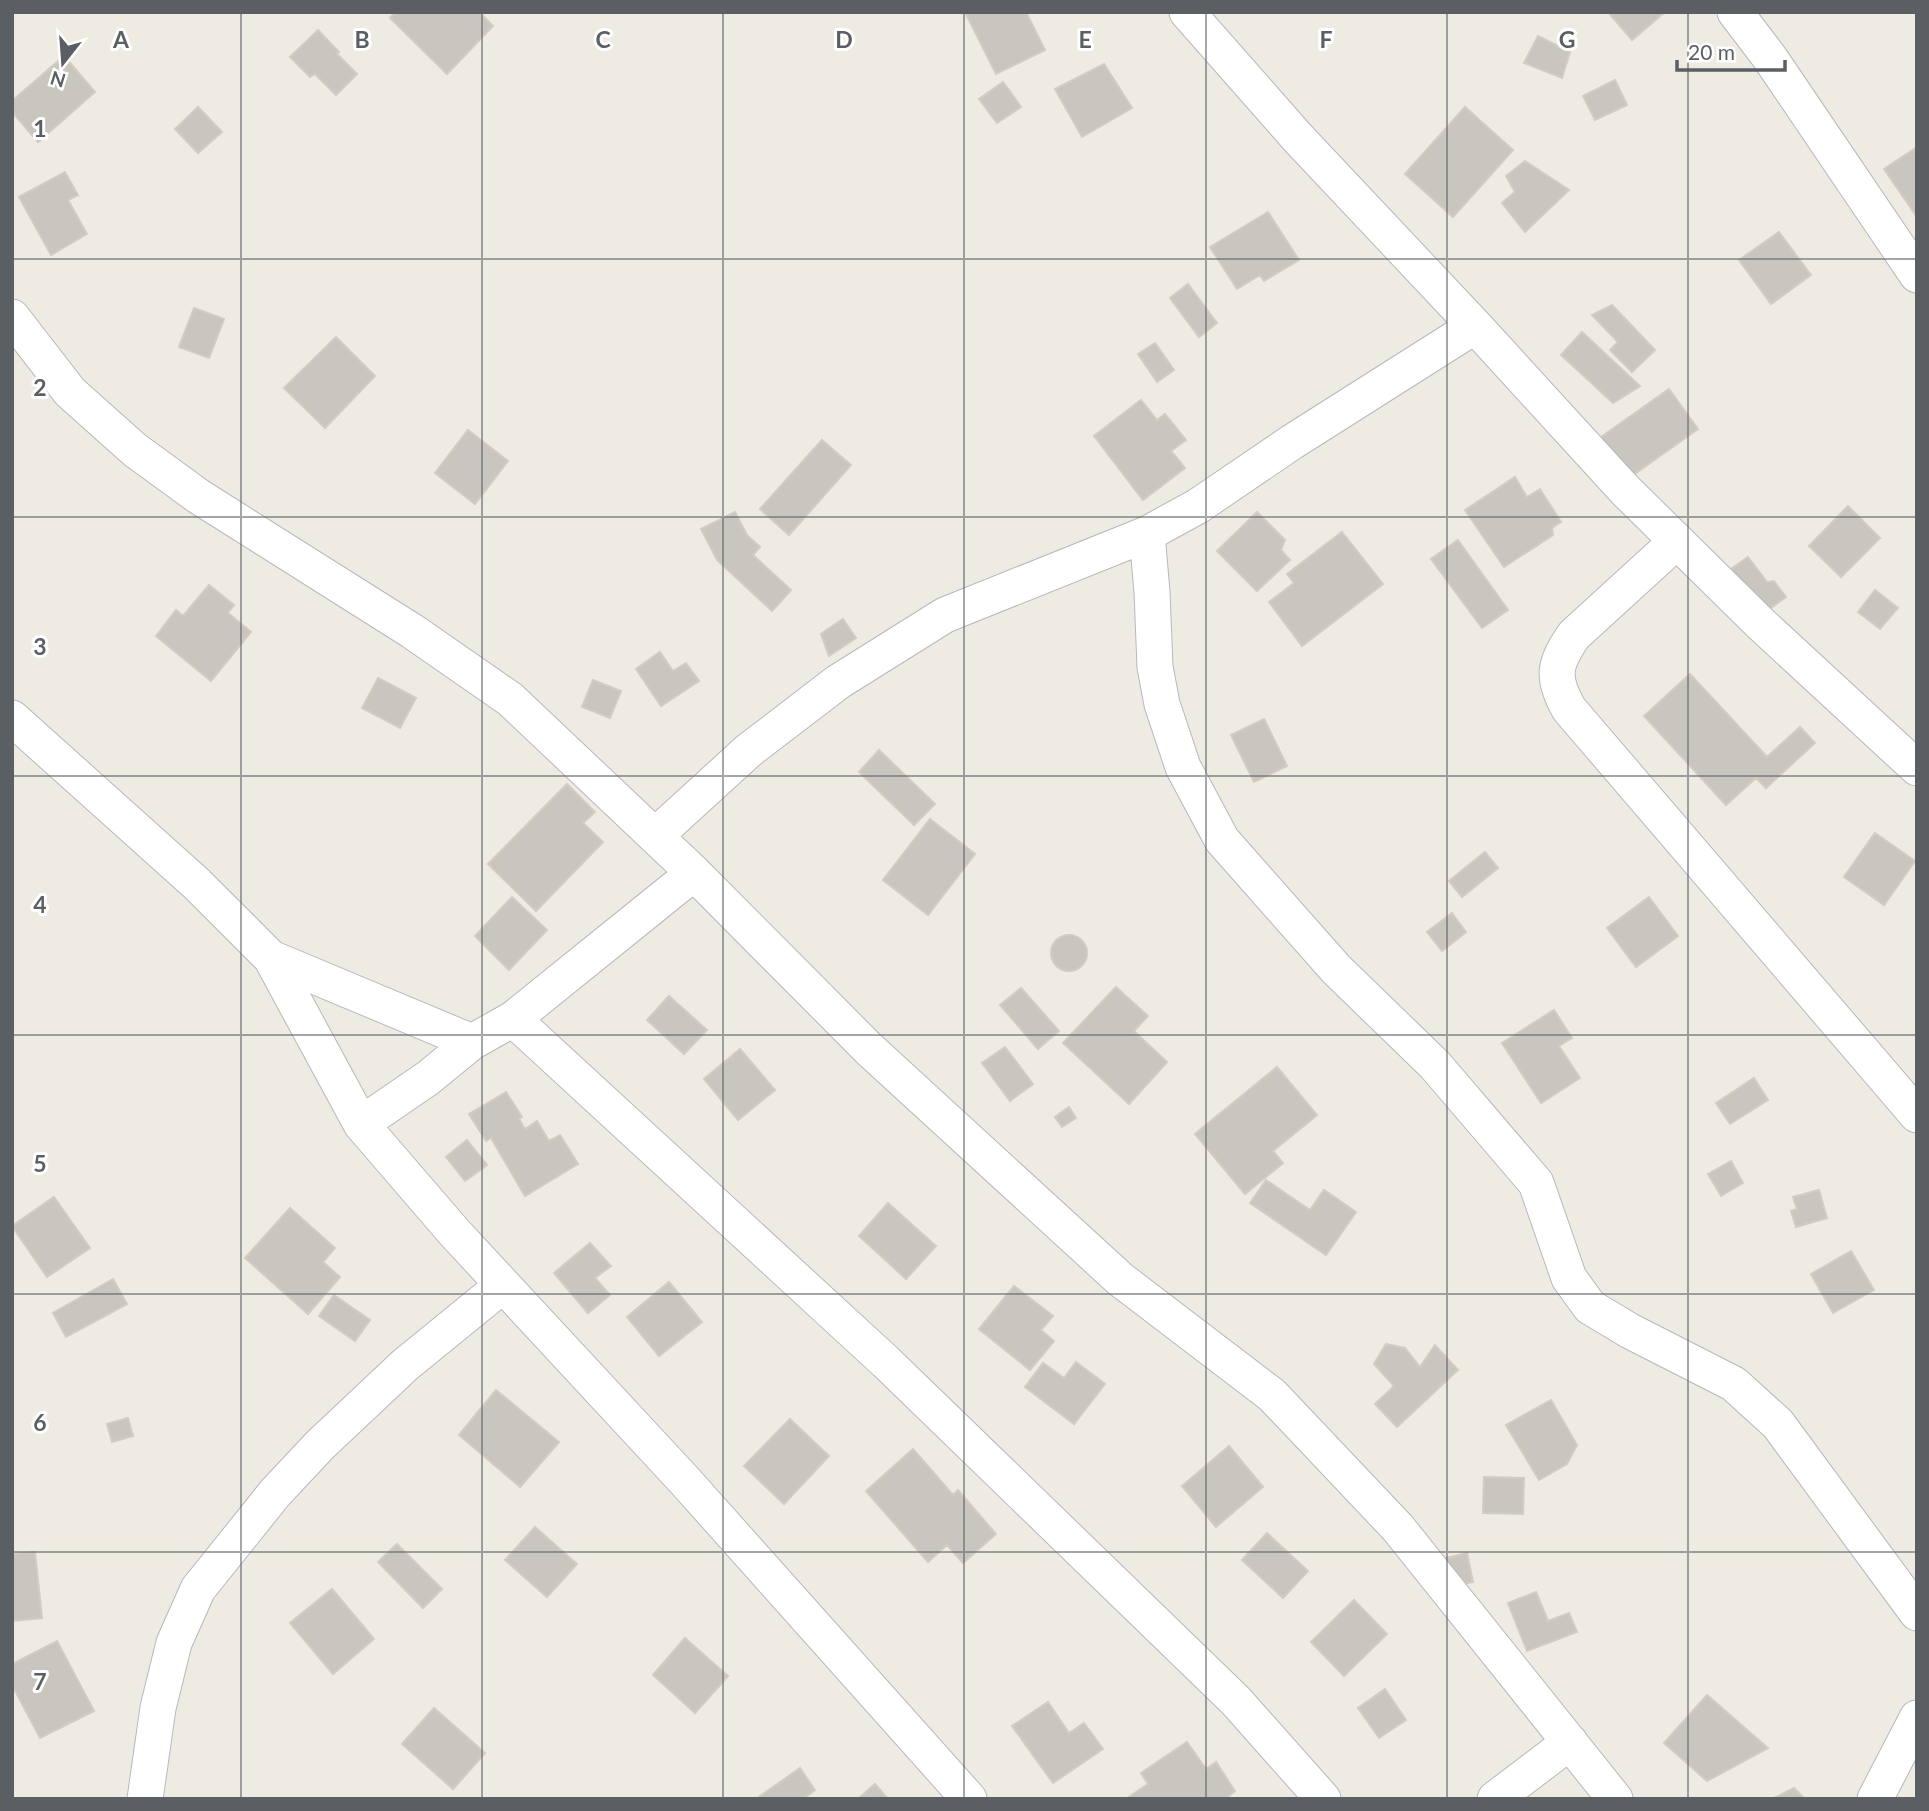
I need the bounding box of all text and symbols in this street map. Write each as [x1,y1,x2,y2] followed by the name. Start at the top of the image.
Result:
[112,25,130,53] text: A
[354,25,370,53] text: B
[595,25,611,53] text: C
[835,25,853,53] text: D
[1078,25,1092,53] text: E
[1319,25,1333,53] text: F
[1559,25,1575,53] text: G
[28,28,98,98] north arrow
[1677,28,1786,72] scale bar
[1688,39,1735,64] text: 20 m
[48,67,68,93] text: N
[33,114,47,142] text: 1
[33,373,47,401] text: 2
[33,632,47,660] text: 3
[33,890,47,918] text: 4
[33,1149,47,1177] text: 5
[33,1408,47,1436] text: 6
[33,1667,47,1695] text: 7

